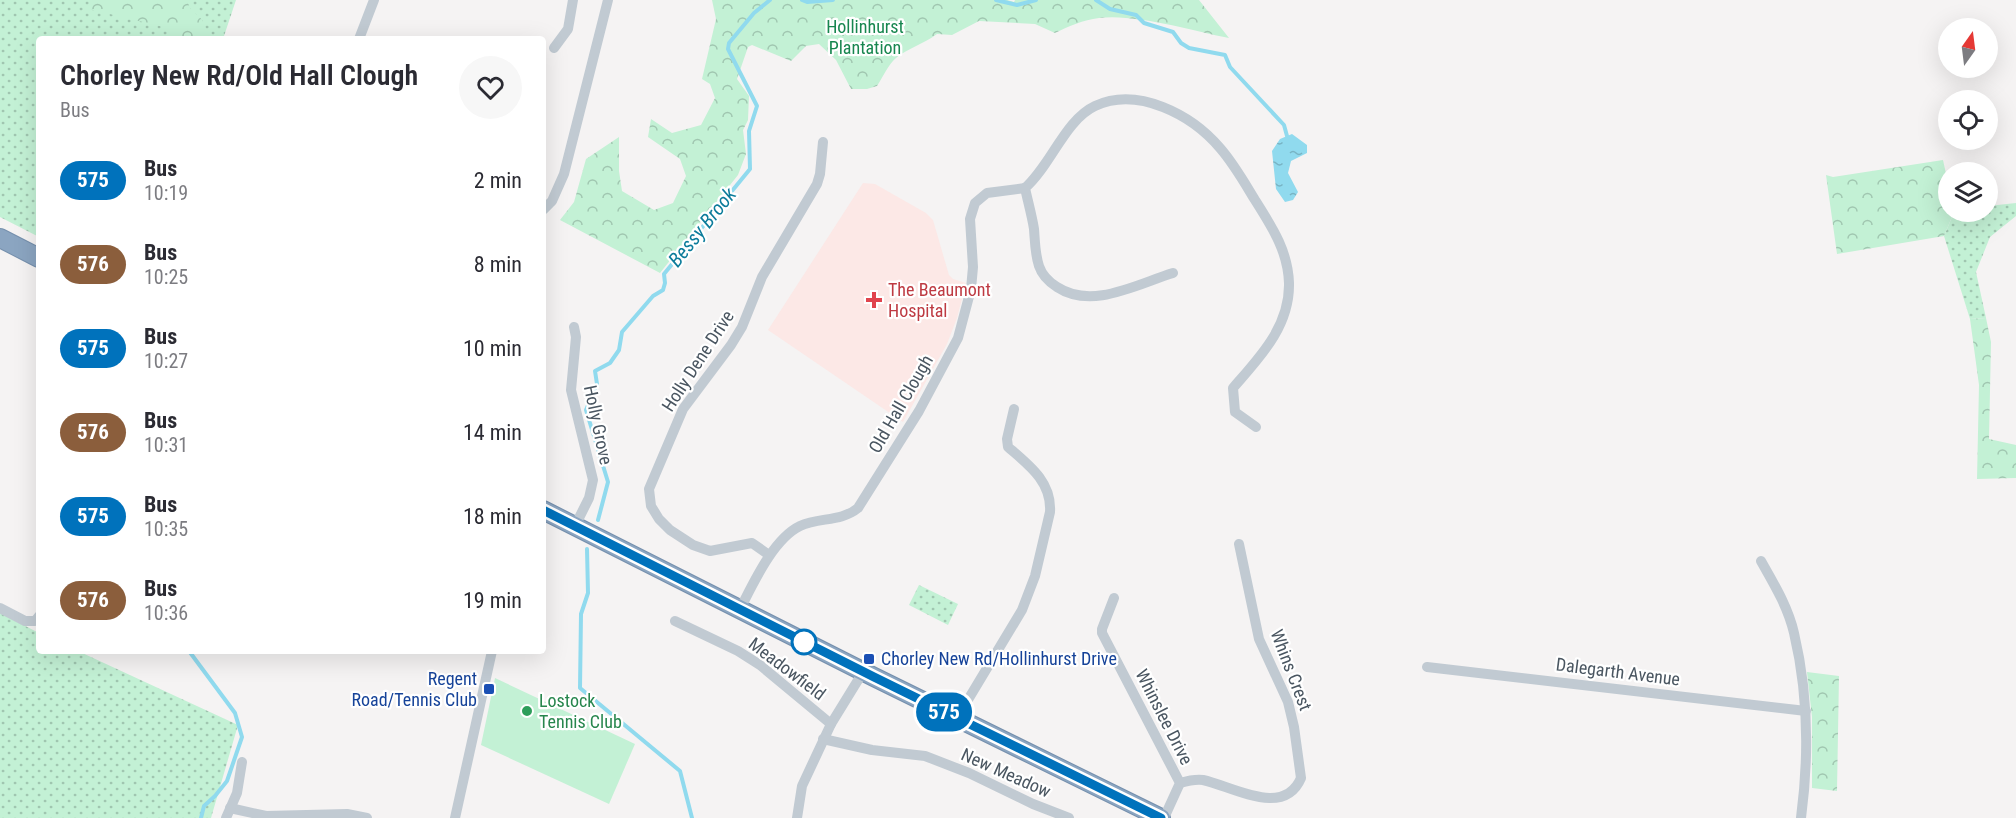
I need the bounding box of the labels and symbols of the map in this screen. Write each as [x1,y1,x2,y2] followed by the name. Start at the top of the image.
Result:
[826,16,904,58] park label: Hollinhurst Plantation
[1938,18,1998,78] north arrow
[663,182,742,271] water label: Bessy Brook
[888,279,991,321] place label: The Beaumont Hospital
[865,291,883,309] marker: The Beaumont Hospital
[657,306,738,415] street label: Holly Dene Drive
[864,351,937,457] street label: Old Hall Clough
[580,383,617,467] street label: Holly Grove
[1266,626,1317,713] street label: Whins Crest
[791,629,817,655] unlabelled marker
[745,633,830,704] street label: Meadowfield
[881,648,1117,669] place label: Chorley New Rd/Hollinhurst Drive
[862,652,876,666] marker: Chorley New Rd/Hollinhurst Drive
[1555,653,1681,690] street label: Dalegarth Avenue
[1131,665,1198,768] street label: Whinslee Drive
[351,668,477,710] place label: Regent Road/Tennis Club
[482,682,496,696] marker: Regent Road/Tennis Club
[539,690,622,732] place label: Lostock Tennis Club
[910,692,978,732] line badge: 575
[520,704,534,718] marker: Lostock Tennis Club
[958,743,1054,802] street label: New Meadow

